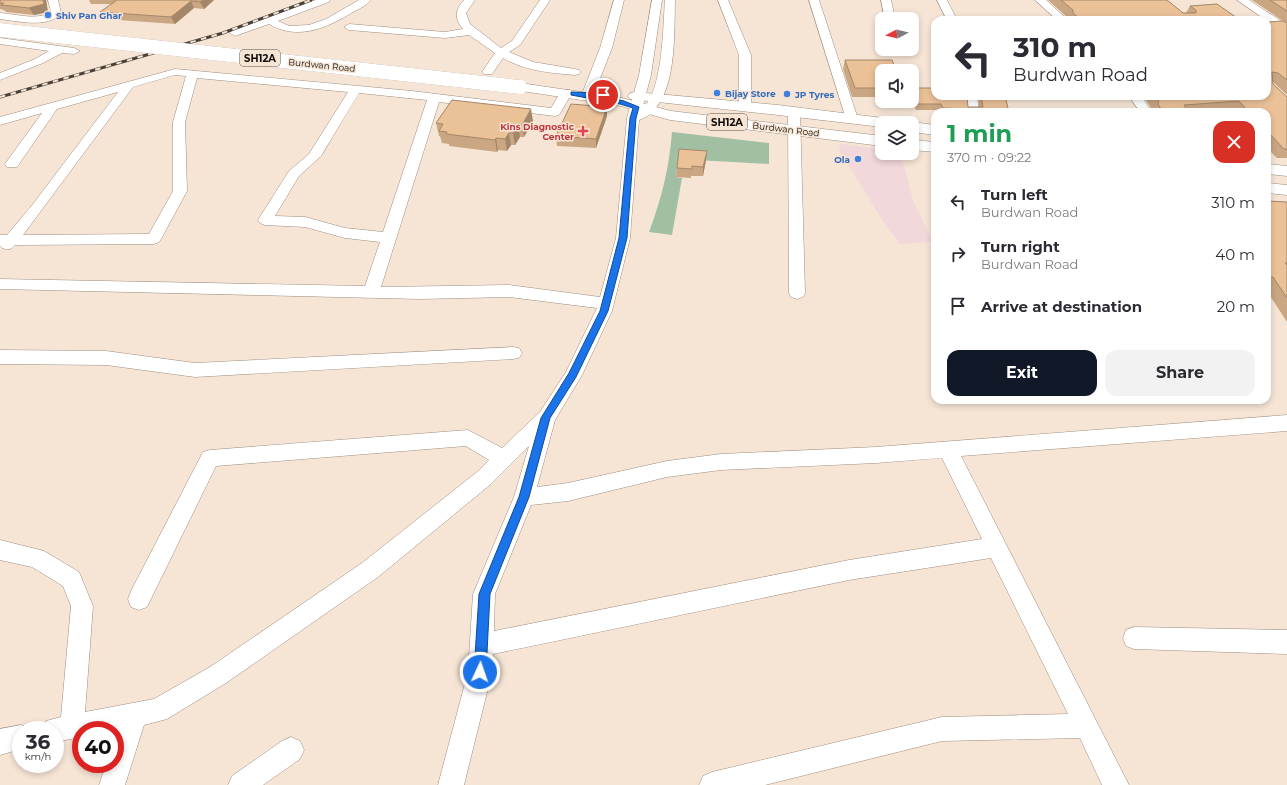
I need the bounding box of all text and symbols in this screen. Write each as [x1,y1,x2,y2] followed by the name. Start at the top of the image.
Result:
[43,10,53,20] marker: Shiv Pan Ghar
[56,10,122,21] place label: Shiv Pan Ghar
[875,12,919,56] north arrow
[875,12,919,160] map controls
[1013,30,1097,64] text: 310 m
[947,32,999,84] icon: left
[240,50,280,66] road number: SH12A
[288,56,356,74] street label: Burdwan Road
[875,64,919,108] button: sound
[1013,64,1148,86] text: Burdwan Road
[586,78,620,112] pin
[592,84,614,106] icon: arrive
[712,88,722,98] marker: Bijay Store
[725,88,776,99] place label: Bijay Store
[782,89,792,99] marker: JP Tyres
[794,89,834,100] place label: JP Tyres
[707,114,747,130] road number: SH12A
[875,116,919,160] button: layers
[752,119,820,139] street label: Burdwan Road
[947,119,1012,148] text: 1 min
[500,121,575,142] place label: Kins Diagnostic Center
[1213,121,1255,163] button: close
[577,125,589,137] marker: Kins Diagnostic Center
[947,149,1032,165] text: 370 m · 09:22
[834,154,850,165] place label: Ola
[853,154,863,164] marker: Ola
[981,185,1048,204] text: Turn left
[947,191,969,213] icon: left
[1211,193,1255,212] text: 310 m
[981,204,1078,220] text: Burdwan Road
[981,237,1060,256] text: Turn right
[947,243,969,265] icon: right
[1215,245,1255,264] text: 40 m
[981,256,1078,272] text: Burdwan Road
[947,295,969,317] icon: arrive
[981,297,1142,316] text: Arrive at destination
[1217,297,1255,316] text: 20 m
[947,350,1097,396] button: Exit
[1105,350,1255,396] button: Share
[459,651,501,693] position arrow
[72,721,124,773] speed limit sign: 40
[26,730,50,754] text: 36
[25,750,51,763] text: km/h

